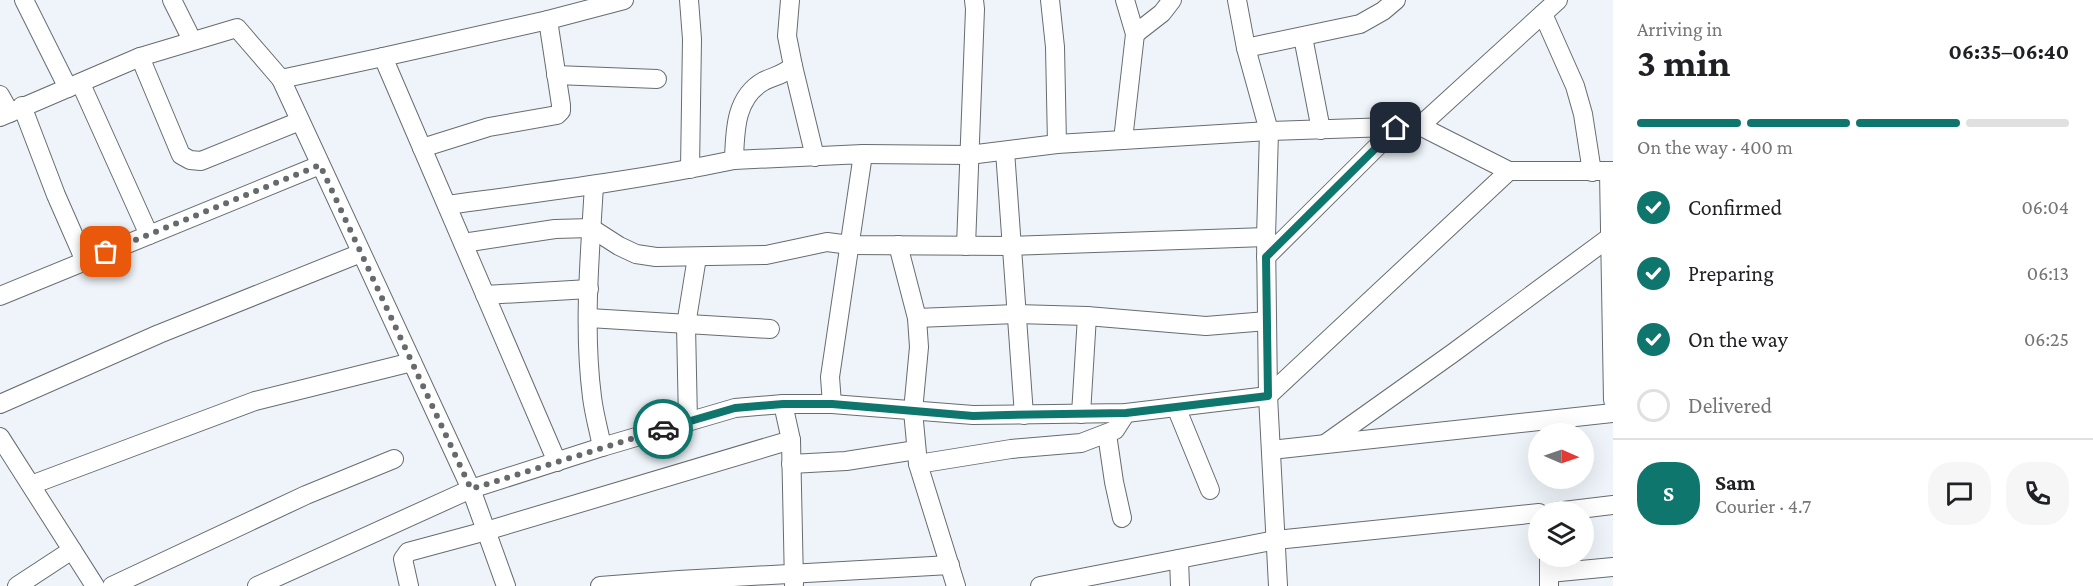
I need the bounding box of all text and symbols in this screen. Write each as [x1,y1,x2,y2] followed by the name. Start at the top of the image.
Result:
[1637,18,1722,40] text: Arriving in
[1949,39,2069,64] text: 06:35–06:40
[1637,41,1730,84] text: 3 min
[1370,102,1421,153] pin
[1379,111,1412,144] icon: home
[1637,136,1793,158] text: On the way · 400 m
[1637,191,1670,224] icon: check
[1688,195,1782,220] text: Confirmed
[2021,196,2069,218] text: 06:04
[80,226,131,277] pin
[89,235,122,268] icon: bag
[1637,257,1670,290] icon: check
[1688,261,1774,286] text: Preparing
[2027,262,2069,284] text: 06:13
[1637,323,1670,356] icon: check
[1688,327,1788,352] text: On the way
[2024,328,2069,350] text: 06:25
[1688,393,1772,418] text: Delivered
[633,399,693,459] courier
[647,413,680,446] icon: car
[1528,423,1594,489] north arrow
[1528,423,1594,567] map controls
[1928,462,1991,525] button: chat
[2006,462,2069,525] button: phone
[1715,470,1755,495] text: Sam
[1663,481,1674,506] text: S
[1715,495,1811,517] text: Courier · 4.7
[1528,501,1594,567] button: layers

